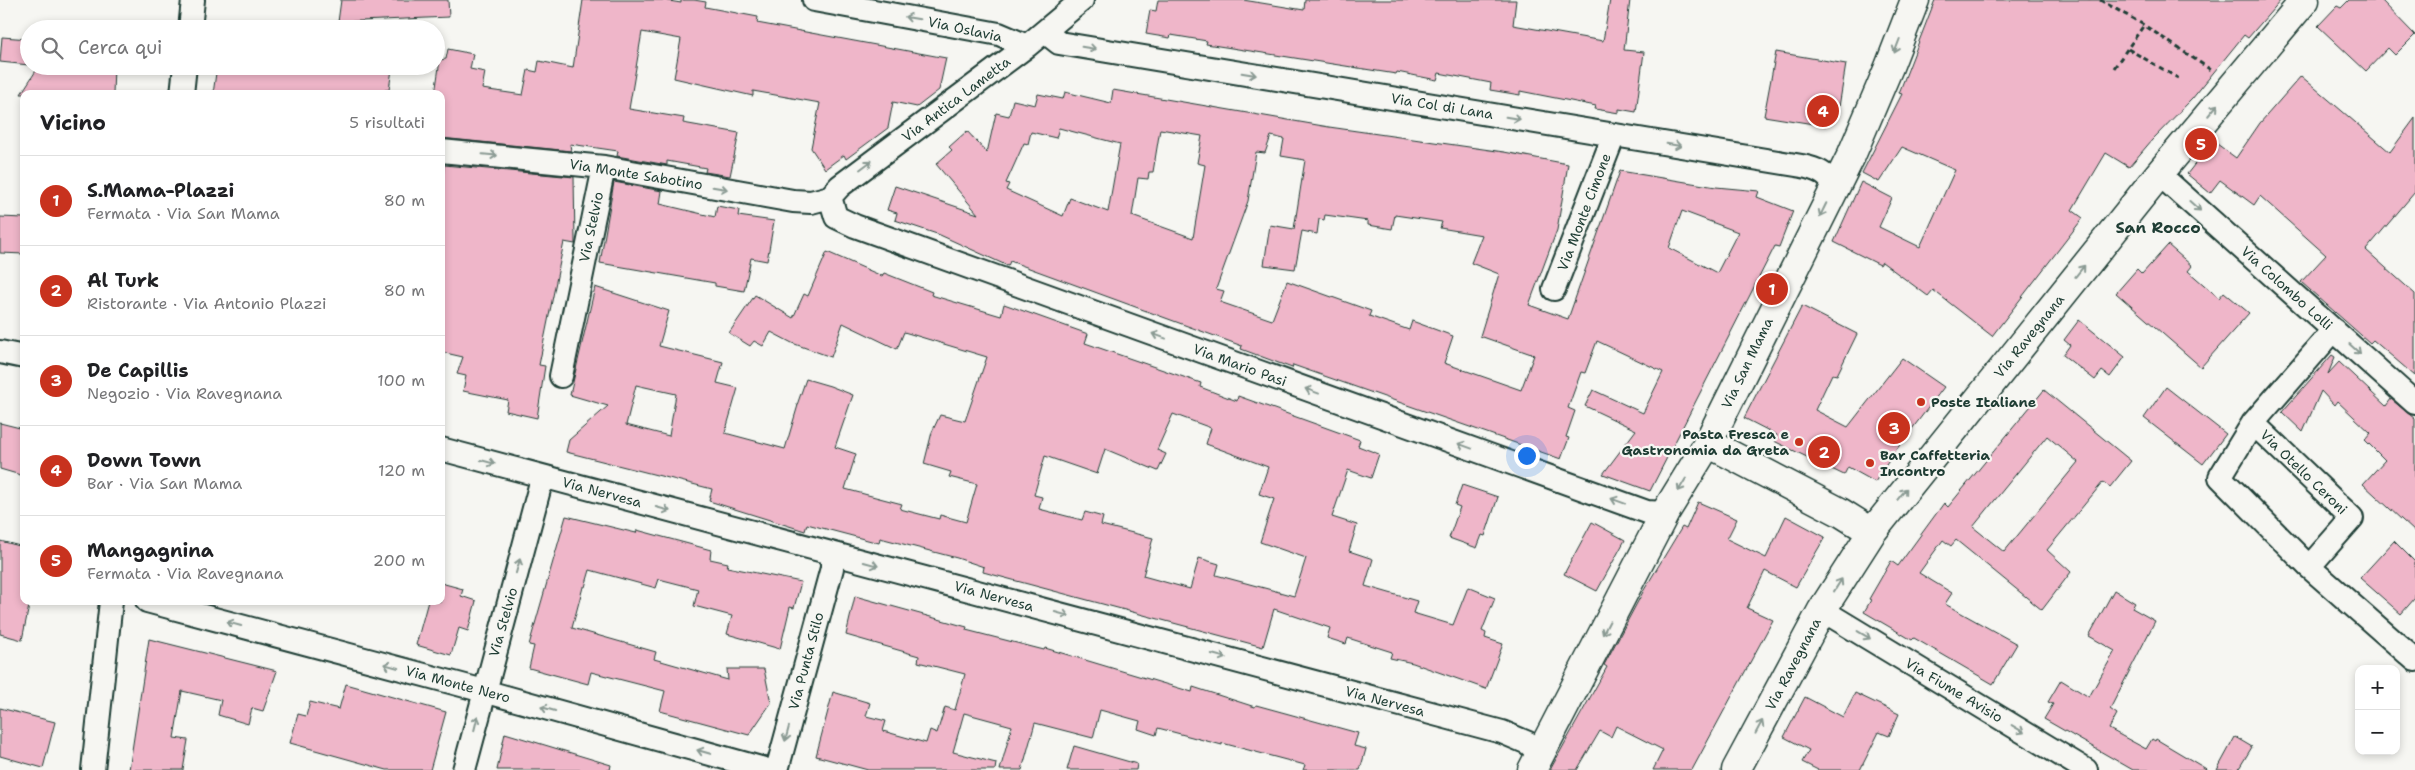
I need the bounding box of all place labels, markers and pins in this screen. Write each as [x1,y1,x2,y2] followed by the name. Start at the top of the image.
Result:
[1807,92,1839,130] pin: 4
[2185,125,2217,163] pin: 5
[1756,270,1788,308] pin: 1
[1931,393,2036,411] place label: Poste Italiane
[1915,396,1927,408] marker: Poste Italiane
[1878,409,1910,447] pin: 3
[1621,425,1789,459] place label: Pasta Fresca e Gastronomia da Greta
[1808,433,1840,471] pin: 2
[1793,436,1805,448] marker: Pasta Fresca e Gastronomia da Greta
[1880,446,1991,480] place label: Bar Caffetteria Incontro
[1864,457,1876,469] marker: Bar Caffetteria Incontro

